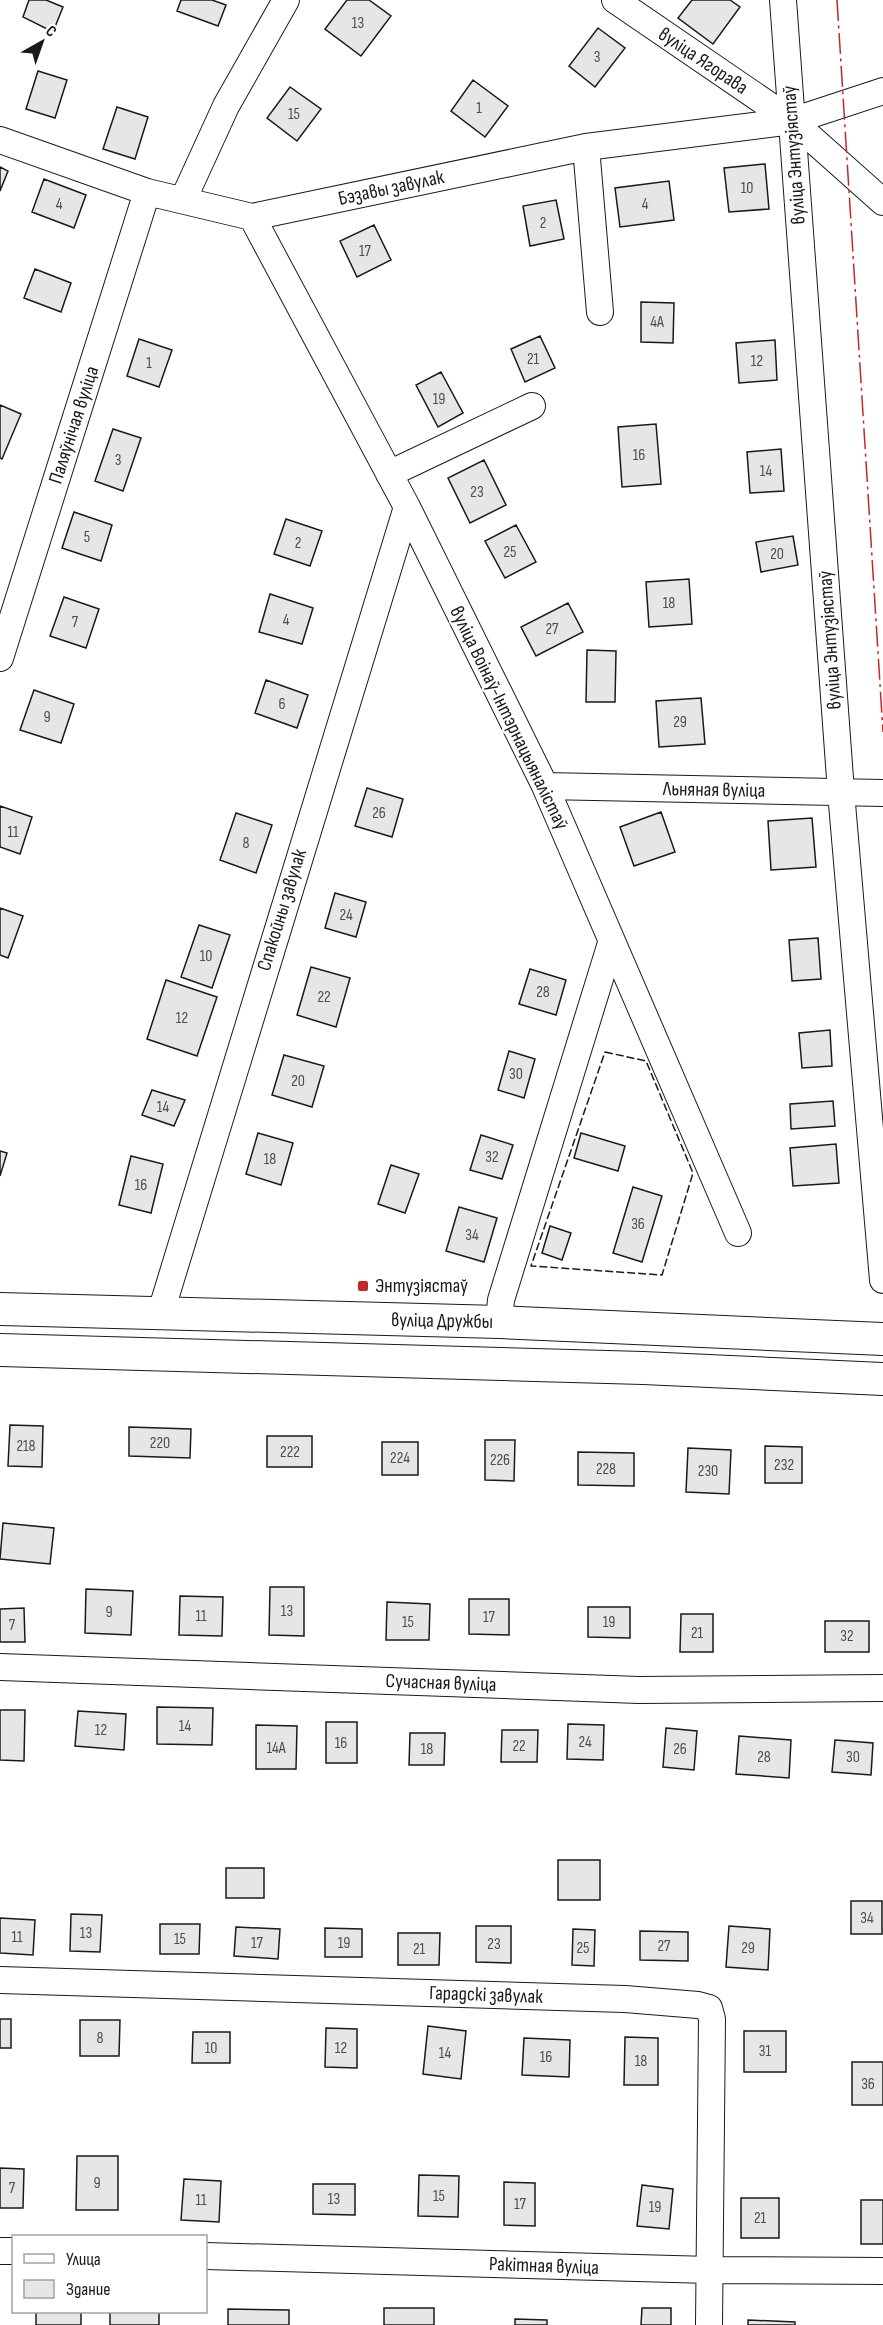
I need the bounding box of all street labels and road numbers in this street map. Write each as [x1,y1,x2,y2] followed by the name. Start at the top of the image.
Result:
[654,22,752,100] street label: вуліца Ягорава
[777,85,811,225] street label: вуліца Энтузіястаў
[336,165,447,211] street label: Бэзавы завулак
[44,363,104,487] street label: Паляўнічая вуліца
[813,570,847,710] street label: вуліца Энтузіястаў
[444,602,574,834] street label: вуліца Воінаў-Інтэрнацыяналістаў
[662,777,765,803] street label: Льняная вуліца
[252,846,312,974] street label: Спакойны завулак
[391,1308,493,1334] street label: вуліца Дружбы
[385,1669,497,1697] street label: Сучасная вуліца
[429,1981,544,2009] street label: Гарадскі завулак
[489,2252,599,2280] street label: Ракітная вуліца

